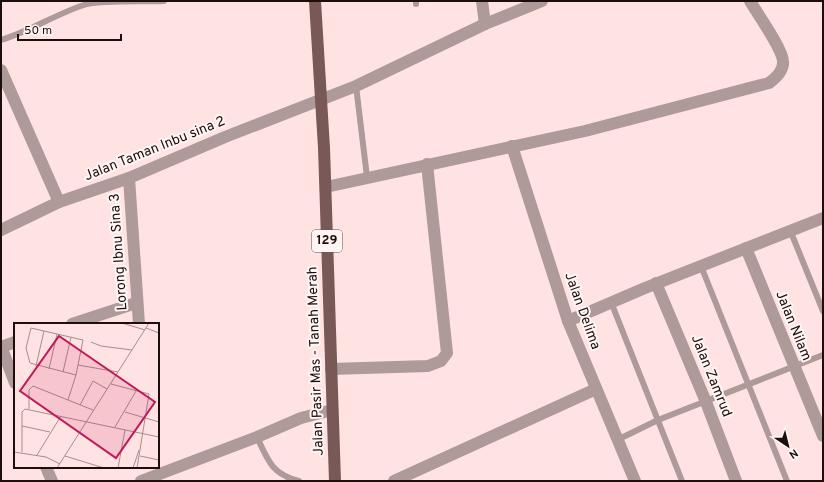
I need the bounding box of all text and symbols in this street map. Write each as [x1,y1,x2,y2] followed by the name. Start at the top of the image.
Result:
[18,16,121,42] scale bar
[24,23,52,39] text: 50 m
[82,113,228,185] street label: Jalan Taman Inbu sina 2
[106,193,132,311] street label: Lorong Ibnu Sina 3
[312,230,342,252] road number: 129
[304,266,328,456] street label: Jalan Pasir Mas - Tanah Merah
[560,270,604,352] street label: Jalan Delima
[771,289,815,363] street label: Jalan Nilam
[14,323,159,468] inset map
[687,332,735,420] street label: Jalan Zamrud
[768,426,808,466] north arrow
[786,445,800,461] text: N

